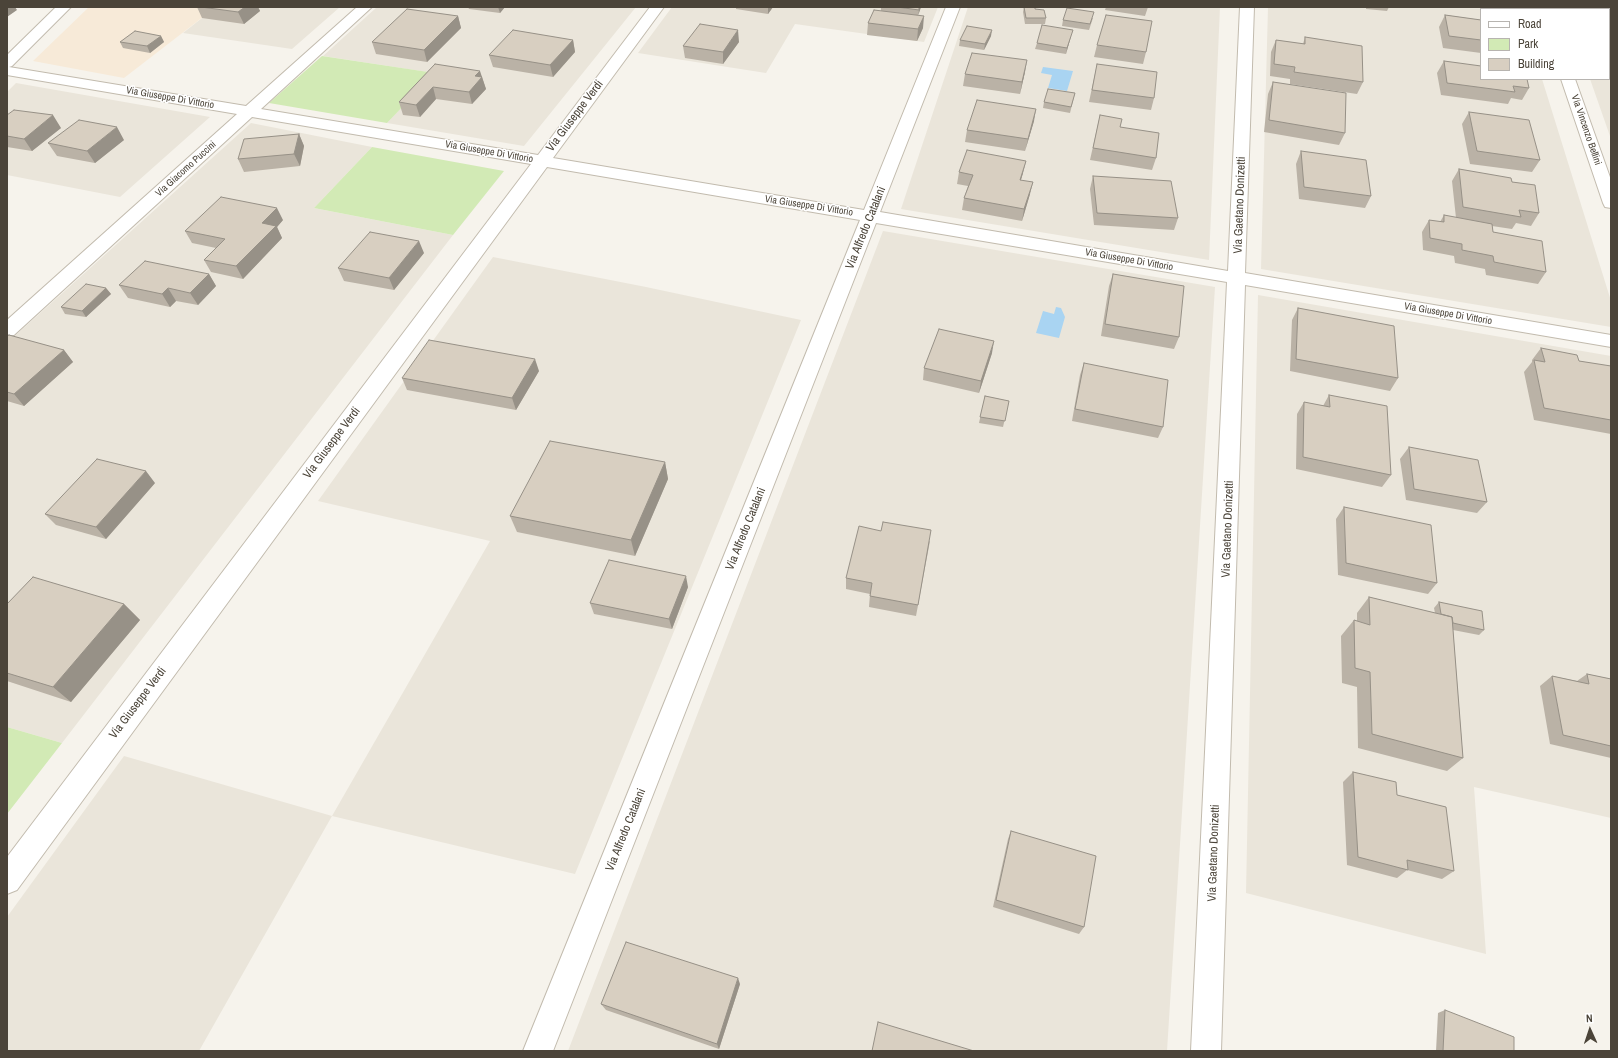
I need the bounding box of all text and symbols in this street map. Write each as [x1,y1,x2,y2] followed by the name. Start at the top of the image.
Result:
[1480,8,1610,80] legend
[1518,16,1542,32] text: Road
[1518,36,1538,52] text: Park
[1518,56,1554,72] text: Building
[543,77,607,155] street label: Via Giuseppe Verdi
[125,84,215,112] street label: Via Giuseppe Di Vittorio
[1568,93,1604,167] street label: Via Vincenzo Bellini
[444,138,534,166] street label: Via Giuseppe Di Vittorio
[153,139,219,199] street label: Via Giacomo Puccini
[1231,156,1249,254] street label: Via Gaetano Donizetti
[843,185,889,271] street label: Via Alfredo Catalani
[764,193,854,219] street label: Via Giuseppe Di Vittorio
[1084,246,1174,274] street label: Via Giuseppe Di Vittorio
[1403,300,1493,328] street label: Via Giuseppe Di Vittorio
[300,404,364,482] street label: Via Giuseppe Verdi
[1219,480,1237,578] street label: Via Gaetano Donizetti
[723,486,769,572] street label: Via Alfredo Catalani
[106,664,170,742] street label: Via Giuseppe Verdi
[603,787,649,873] street label: Via Alfredo Catalani
[1205,804,1223,902] street label: Via Gaetano Donizetti
[1570,1010,1610,1050] north arrow
[1586,1011,1593,1025] text: N

